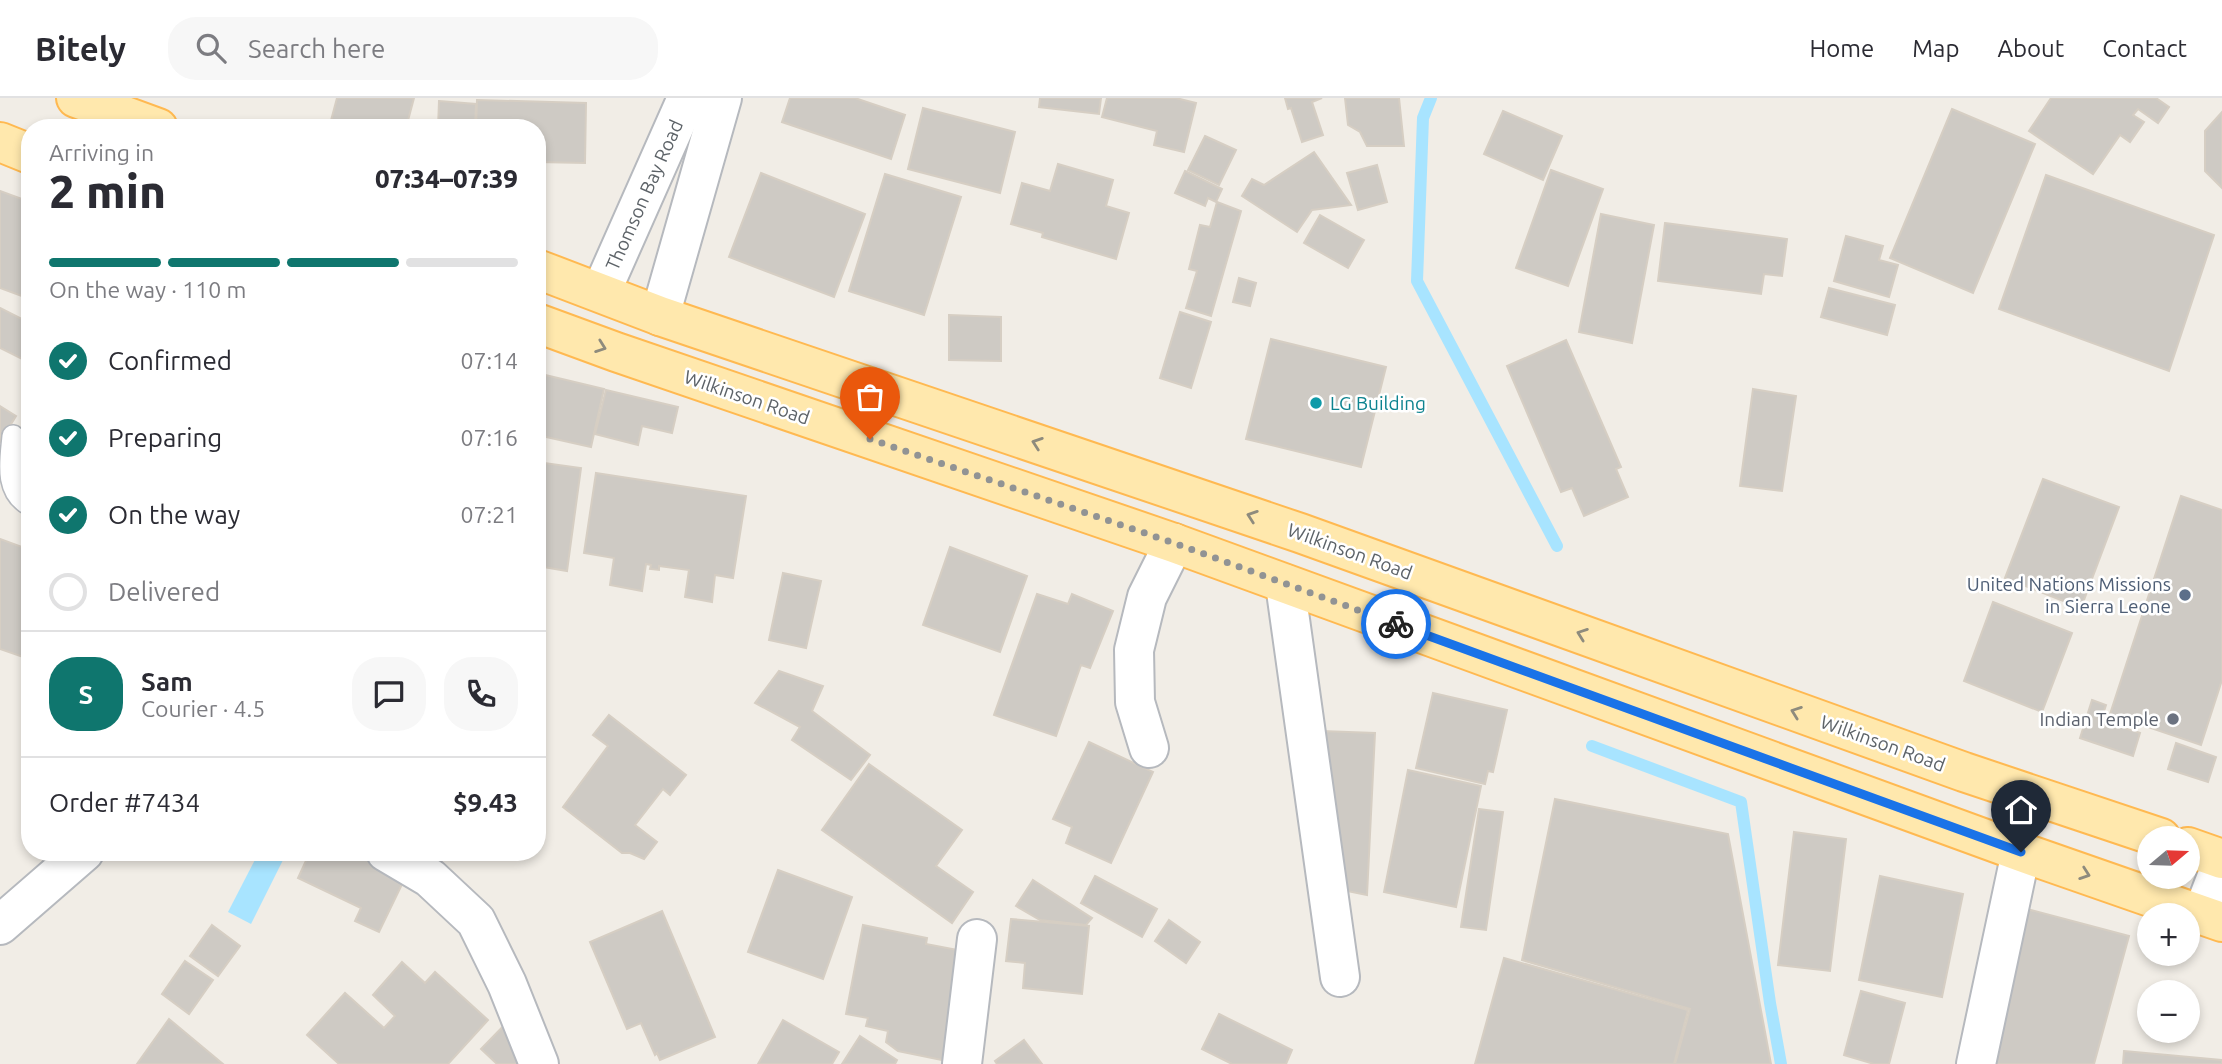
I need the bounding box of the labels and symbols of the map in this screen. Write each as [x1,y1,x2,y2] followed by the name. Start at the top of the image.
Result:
[601,116,687,274] street label: Thomson Bay Road
[595,338,607,352] one-way arrow
[682,365,812,429] street label: Wilkinson Road
[840,367,900,439] pin
[1330,392,1426,414] place label: LG Building
[1308,395,1324,411] marker: LG Building
[1031,437,1043,452] one-way arrow
[1247,510,1259,525] one-way arrow
[1285,518,1415,584] street label: Wilkinson Road
[1967,573,2171,617] place label: United Nations Missions in Sierra Leone
[2177,587,2193,603] marker: United Nations Missions in Sierra Leone
[1361,589,1431,659] courier
[1576,629,1588,643] one-way arrow
[1790,706,1802,720] one-way arrow
[2039,708,2159,730] place label: Indian Temple
[1818,710,1948,776] street label: Wilkinson Road
[2165,711,2181,727] marker: Indian Temple
[1991,780,2051,852] pin
[2137,826,2200,889] north arrow
[2079,866,2091,880] one-way arrow

